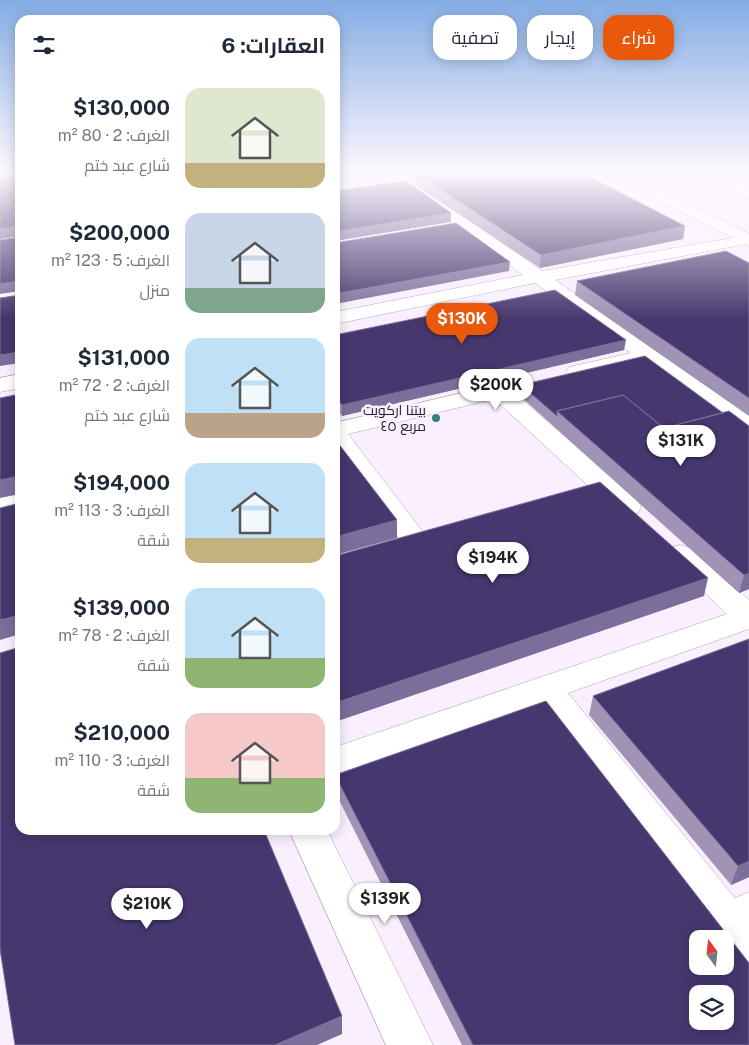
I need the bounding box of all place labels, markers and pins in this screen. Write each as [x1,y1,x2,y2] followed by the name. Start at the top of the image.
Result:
[427,302,497,345] pin: $130K
[461,368,531,411] pin: $200K
[363,402,426,435] place label: بيتنا اركويت مربع ٤٥
[430,412,442,424] marker: بيتنا اركويت مربع ٤٥
[646,424,716,467] pin: $131K
[458,542,528,584] pin: $194K
[350,882,420,925] pin: $139K
[112,888,182,930] pin: $210K

